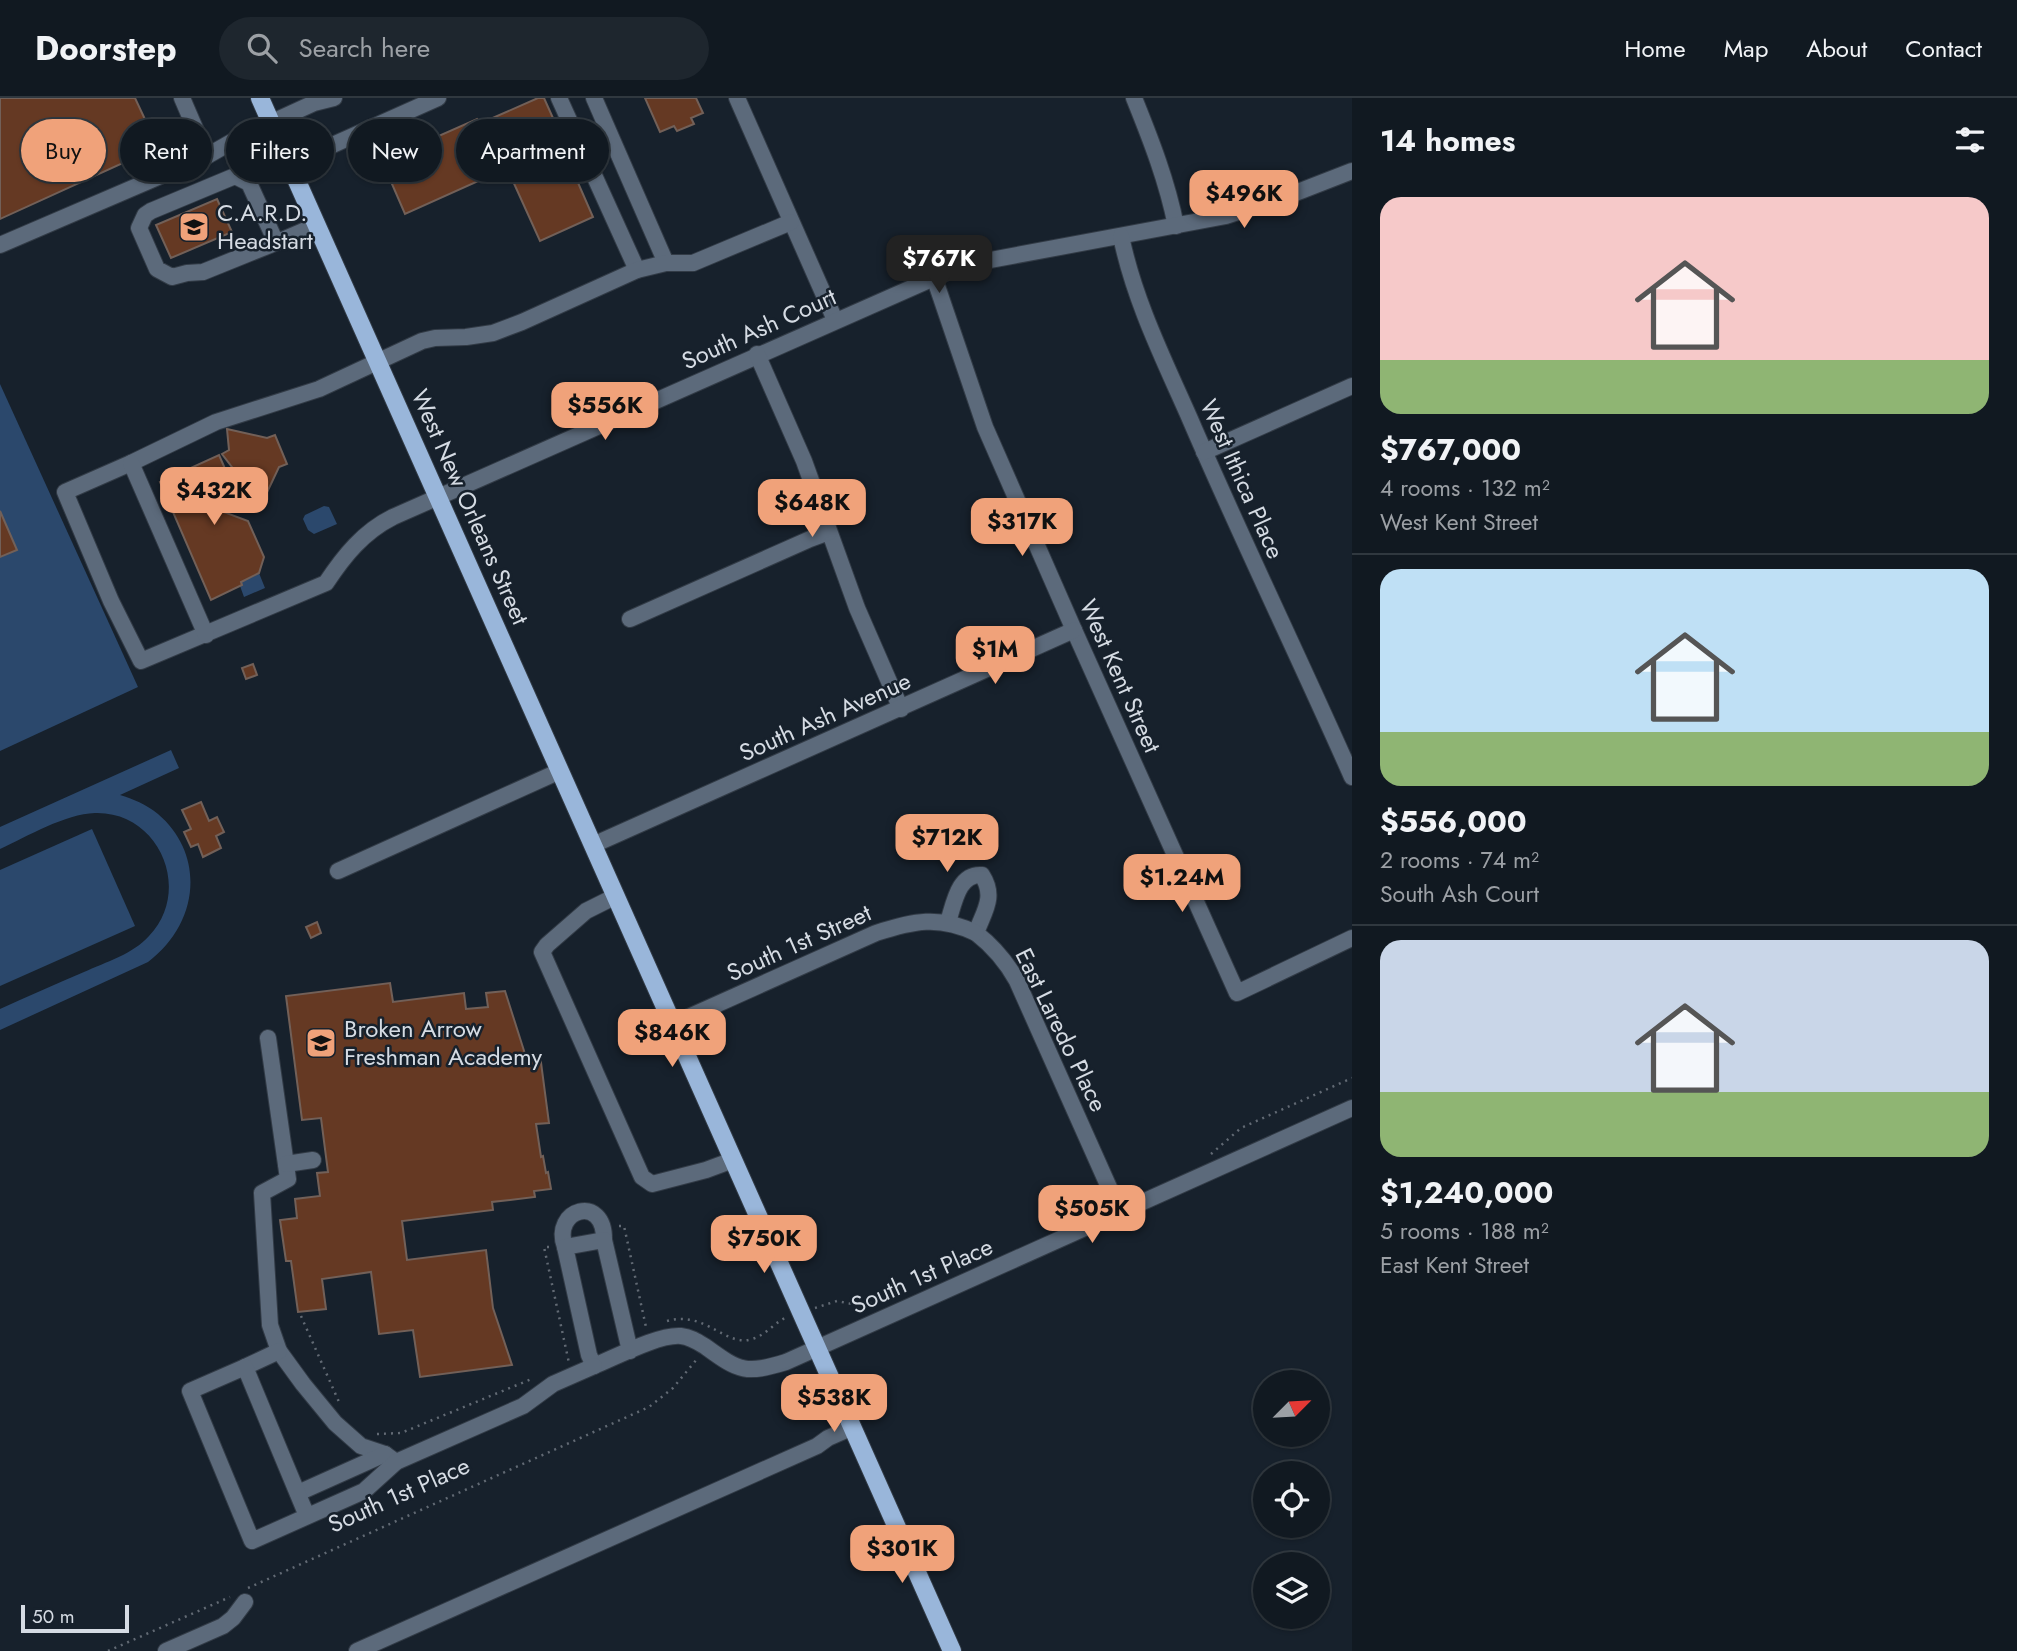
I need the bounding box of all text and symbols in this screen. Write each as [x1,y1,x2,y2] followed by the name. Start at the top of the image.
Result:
[219,17,709,80] search box
[35,25,177,72] text: Doorstep
[243,29,281,67] icon: search
[299,29,430,67] text: Search here
[1624,31,1686,66] text: Home
[1724,31,1768,66] text: Map
[1806,31,1867,66] text: About
[1905,31,1982,66] text: Contact
[21,119,106,182] chip: Buy
[120,119,212,182] chip: Rent
[226,119,334,182] chip: Filters
[348,119,442,182] chip: New
[456,119,609,182] chip: Apartment
[1380,119,1515,162] text: 14 homes
[1951,121,1989,159] icon: filters
[1195,170,1293,230] pin: $496K
[1205,176,1283,210] text: $496K
[217,195,313,258] place label: C.A.R.D. Headstart
[177,210,211,244] school or university icon: C.A.R.D. Headstart
[890,236,988,295] pin: $767K
[902,241,976,275] text: $767K
[1622,242,1748,368] icon: home
[676,279,842,378] street label: South Ash Court
[556,382,654,442] pin: $556K
[403,384,538,630] street label: West New Orleans Street
[567,388,643,422] text: $556K
[1192,393,1293,564] street label: West Ithica Place
[1380,428,1521,471] text: $767,000
[165,468,263,527] pin: $432K
[1380,471,1550,505] text: 4 rooms · 132 m²
[176,473,252,507] text: $432K
[763,480,861,539] pin: $648K
[774,485,850,519] text: $648K
[973,498,1071,558] pin: $317K
[987,504,1057,538] text: $317K
[1380,505,1538,539] text: West Kent Street
[1071,593,1170,758] street label: West Kent Street
[1622,614,1748,740] icon: home
[961,626,1029,686] pin: $1M
[972,632,1018,666] text: $1M
[733,663,916,770] street label: South Ash Avenue
[1380,800,1527,843] text: $556,000
[898,814,996,874] pin: $712K
[911,820,983,854] text: $712K
[1380,843,1539,877] text: 2 rooms · 74 m²
[1125,854,1239,914] pin: $1.24M
[1139,860,1225,894] text: $1.24M
[1380,877,1539,911] text: South Ash Court
[721,895,877,990] street label: South 1st Street
[1007,942,1116,1117] street label: East Laredo Place
[1622,985,1748,1111] icon: home
[623,1010,721,1069] pin: $846K
[344,1011,543,1074] place label: Broken Arrow Freshman Academy
[634,1015,710,1049] text: $846K
[304,1026,338,1060] school or university icon: Broken Arrow Freshman Academy
[1380,1171,1553,1214] text: $1,240,000
[1043,1186,1141,1245] pin: $505K
[1054,1191,1130,1225] text: $505K
[1380,1214,1549,1248] text: 5 rooms · 188 m²
[715,1216,813,1275] pin: $750K
[727,1221,801,1255] text: $750K
[845,1229,998,1322] street label: South 1st Place
[1380,1248,1529,1282] text: East Kent Street
[1253,1370,1330,1447] north arrow
[1253,1370,1330,1629] map controls
[785,1374,883,1434] pin: $538K
[797,1380,871,1414] text: $538K
[322,1448,475,1541] street label: South 1st Place
[1253,1461,1330,1538] button: locate
[853,1526,951,1585] pin: $301K
[866,1531,938,1565] text: $301K
[1253,1552,1330,1629] button: layers
[21,1602,130,1634] scale bar
[32,1603,75,1630] text: 50 m

